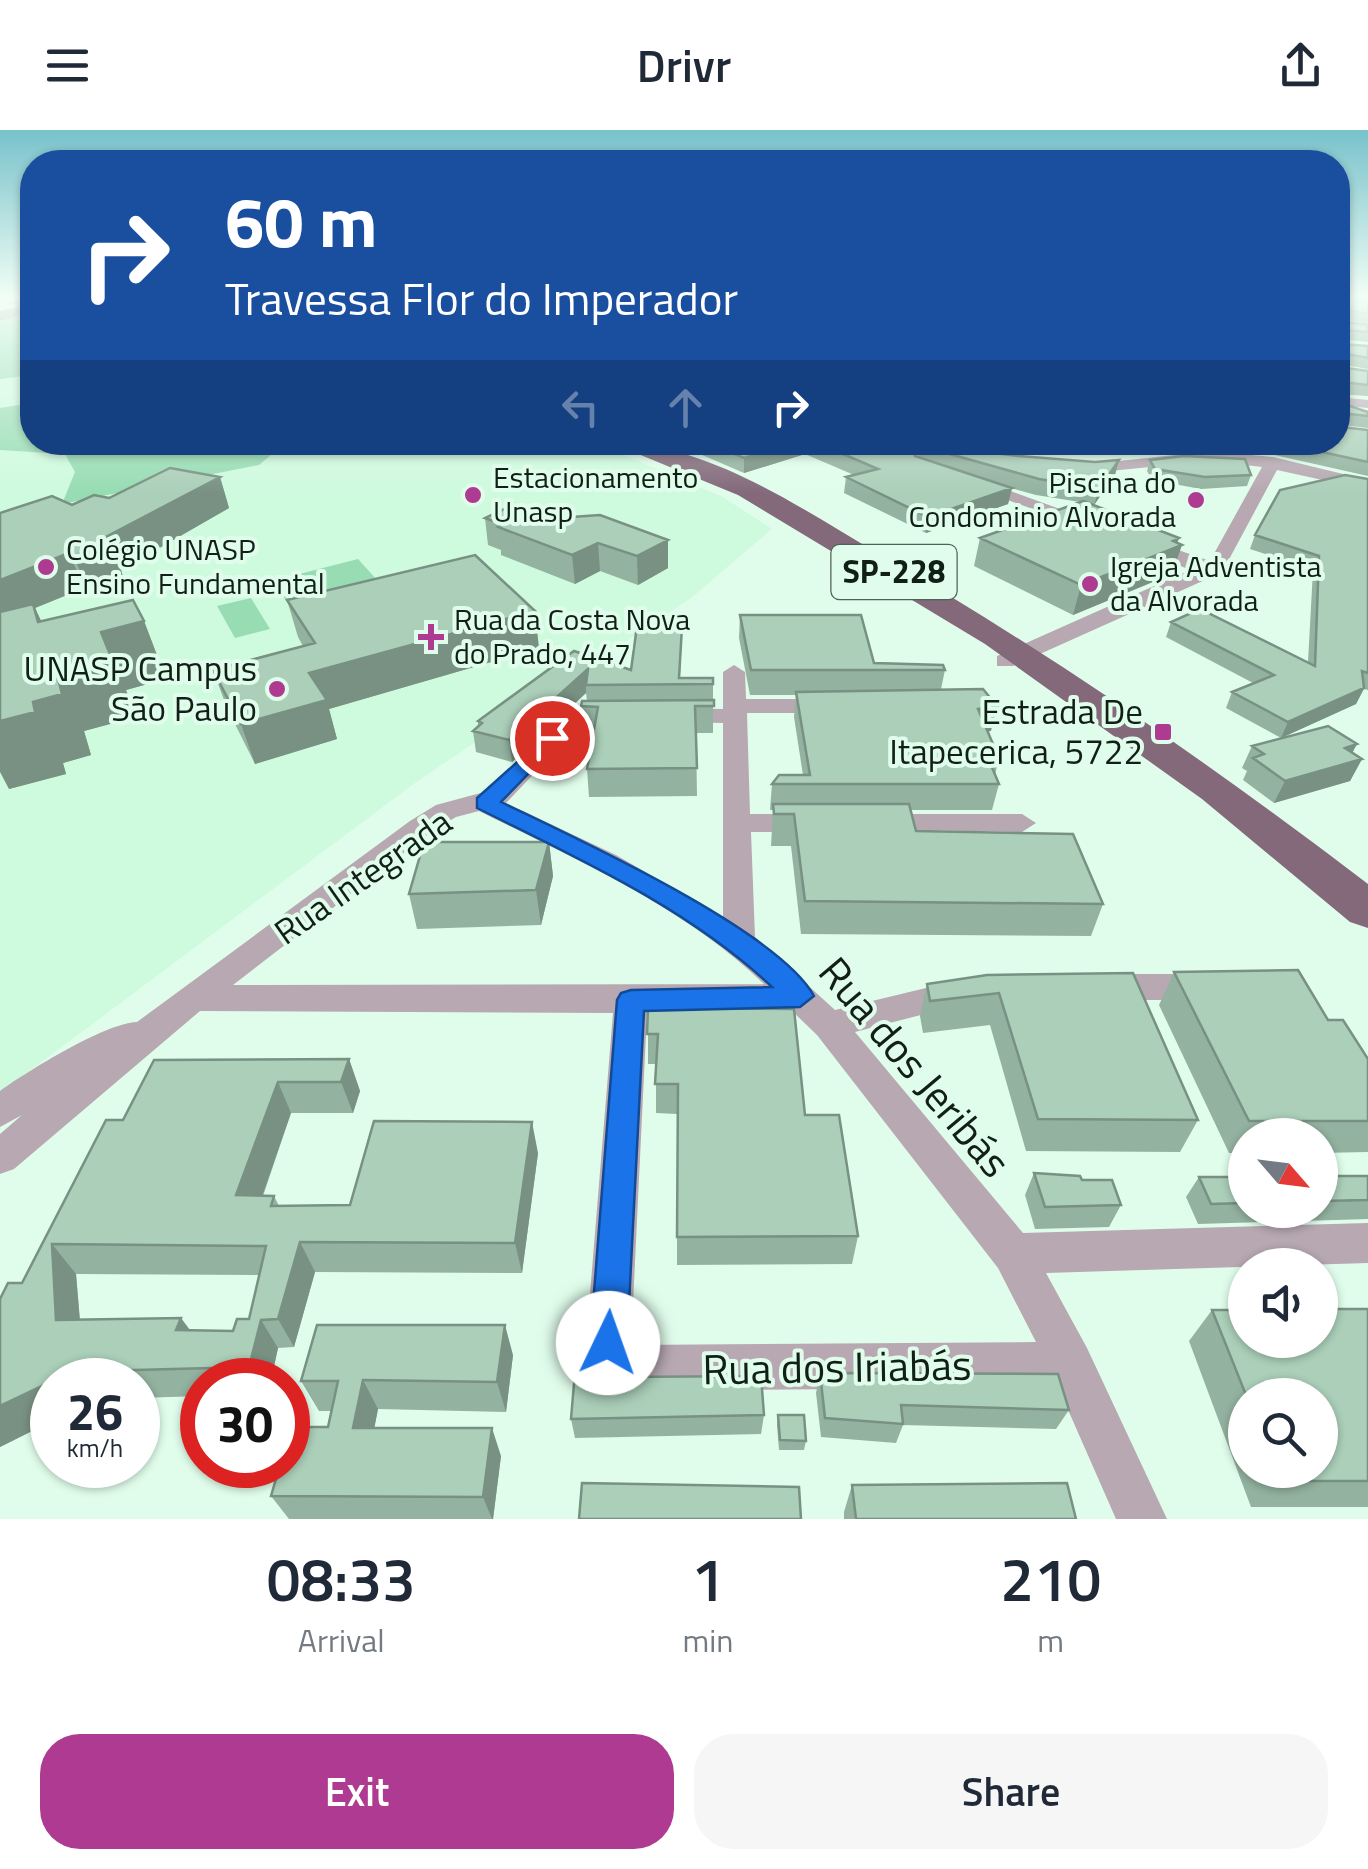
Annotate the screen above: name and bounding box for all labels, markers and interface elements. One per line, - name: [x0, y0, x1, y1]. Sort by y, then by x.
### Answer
- text: Drivr: [637, 31, 731, 99]
- icon: menu: [40, 38, 95, 93]
- icon: share: [1273, 38, 1328, 93]
- text: 60 m: [225, 168, 378, 274]
- icon: right: [60, 190, 190, 320]
- text: Travessa Flor do Imperador: [225, 264, 738, 332]
- icon: left: [553, 380, 608, 435]
- icon: ahead: [658, 380, 713, 435]
- icon: right: [763, 380, 818, 435]
- place label: Estacionamento Unasp: [493, 454, 698, 534]
- place label: Piscina do Condominio Alvorada: [908, 459, 1176, 539]
- marker: Estacionamento Unasp: [462, 484, 484, 506]
- marker: Piscina do Condominio Alvorada: [1185, 489, 1207, 511]
- place label: Colégio UNASP Ensino Fundamental: [66, 526, 325, 606]
- place label: Igreja Adventista da Alvorada: [1110, 543, 1321, 623]
- road number: SP-228: [832, 545, 956, 599]
- marker: Colégio UNASP Ensino Fundamental: [35, 556, 57, 578]
- marker: Igreja Adventista da Alvorada: [1079, 573, 1101, 595]
- place label: Rua da Costa Nova do Prado, 447: [454, 596, 690, 676]
- marker: Rua da Costa Nova do Prado, 447: [418, 624, 444, 650]
- place label: UNASP Campus São Paulo: [24, 641, 257, 735]
- marker: UNASP Campus São Paulo: [266, 678, 288, 700]
- place label: Estrada De Itapecerica, 5722: [889, 684, 1143, 778]
- pin: [510, 696, 595, 781]
- icon: arrive: [525, 711, 580, 766]
- marker: Estrada De Itapecerica, 5722: [1152, 721, 1174, 743]
- street label: Rua Integrada: [262, 795, 462, 957]
- street label: Rua dos Jeribás: [804, 942, 1027, 1191]
- north arrow: [1228, 1118, 1338, 1228]
- map controls: [1228, 1118, 1338, 1488]
- button: sound: [1228, 1248, 1338, 1358]
- position arrow: [556, 1291, 660, 1395]
- street label: Rua dos Iriabás: [702, 1332, 972, 1400]
- speed limit sign: 30: [180, 1358, 310, 1488]
- text: 26: [67, 1373, 123, 1449]
- button: search: [1228, 1378, 1338, 1488]
- text: km/h: [67, 1429, 123, 1467]
- text: 08:33: [267, 1533, 416, 1624]
- text: 1: [691, 1533, 725, 1624]
- text: 210: [1000, 1533, 1101, 1624]
- text: Arrival: [298, 1616, 385, 1664]
- text: min: [682, 1616, 733, 1664]
- text: m: [1037, 1616, 1064, 1664]
- button: Exit: [40, 1734, 674, 1849]
- button: Share: [694, 1734, 1328, 1849]

